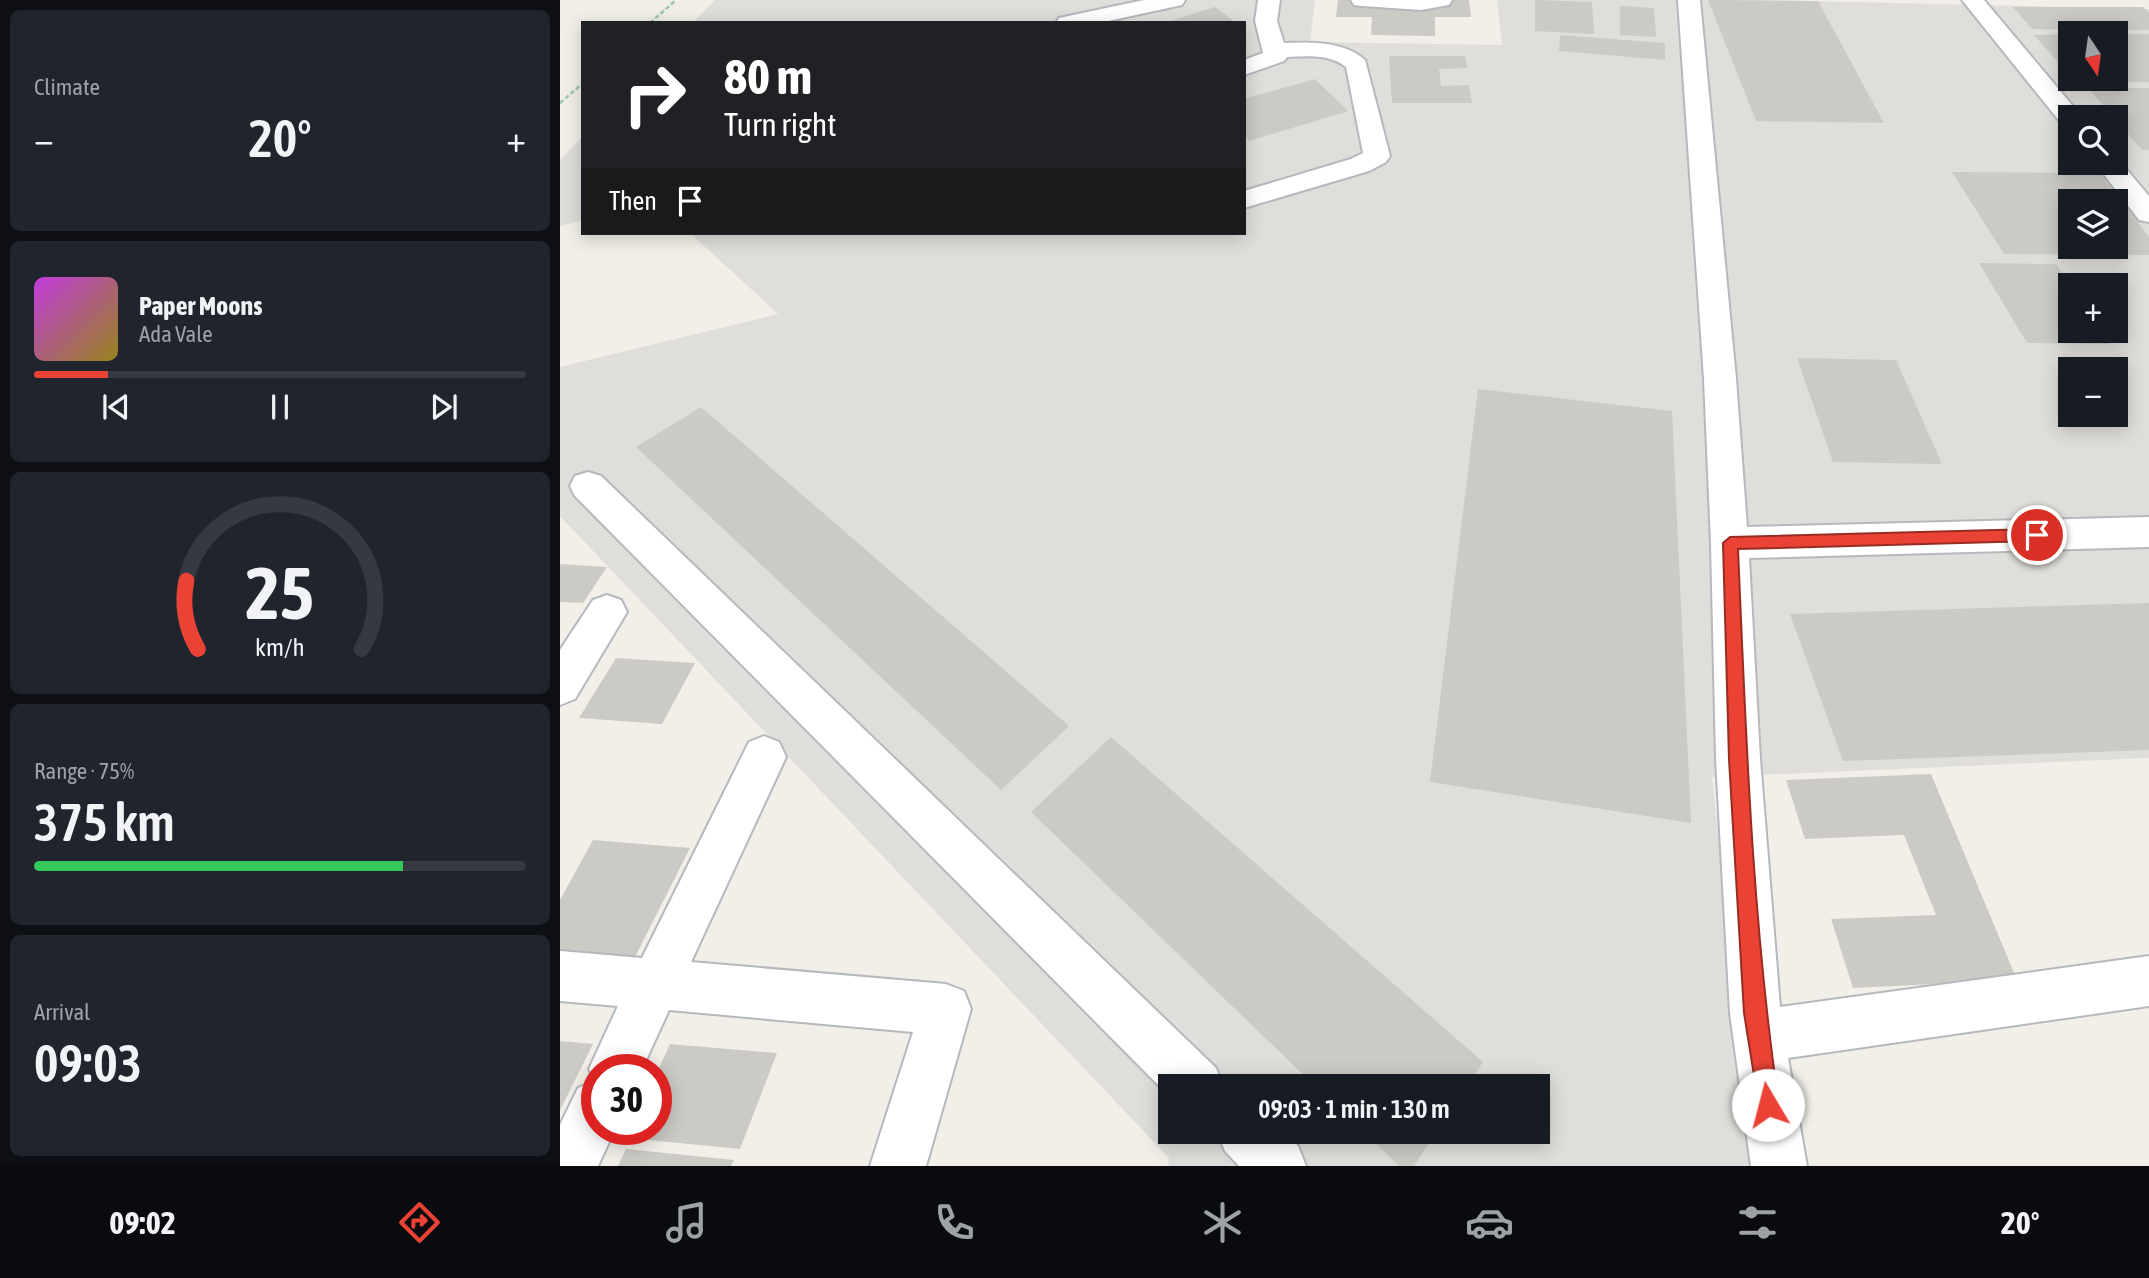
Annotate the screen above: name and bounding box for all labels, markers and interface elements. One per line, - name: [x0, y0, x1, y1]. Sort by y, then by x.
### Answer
- north arrow: [2058, 21, 2128, 91]
- map controls: [2058, 21, 2128, 427]
- text: 80 m: [724, 48, 812, 104]
- icon: right: [609, 49, 700, 140]
- text: Climate: [34, 74, 100, 100]
- button: search: [2058, 105, 2128, 175]
- text: Turn right: [724, 106, 837, 143]
- text: 20°: [248, 108, 312, 168]
- text: −: [34, 117, 54, 160]
- text: +: [506, 117, 526, 160]
- icon: arrive: [671, 182, 709, 220]
- text: Then: [609, 186, 657, 216]
- button: layers: [2058, 189, 2128, 259]
- button: +: [2058, 273, 2128, 343]
- text: Paper Moons: [139, 291, 262, 321]
- text: Ada Vale: [139, 321, 213, 347]
- button: −: [2058, 357, 2128, 427]
- icon: previous: [97, 388, 135, 426]
- icon: pause: [261, 388, 299, 426]
- icon: next: [425, 388, 463, 426]
- pin: [2007, 505, 2067, 565]
- icon: arrive: [2018, 516, 2056, 554]
- text: 25: [246, 551, 314, 634]
- text: km/h: [255, 633, 305, 661]
- text: Range · 75%: [34, 758, 134, 784]
- text: 375 km: [34, 792, 175, 852]
- text: Arrival: [34, 999, 90, 1025]
- text: 09:03: [34, 1033, 142, 1093]
- speed limit sign: 30: [581, 1054, 672, 1145]
- position arrow: [1731, 1068, 1805, 1142]
- text: 09:03 · 1 min · 130 m: [1258, 1094, 1450, 1124]
- icon: directions: [395, 1198, 444, 1247]
- icon: music: [662, 1198, 711, 1247]
- icon: phone: [930, 1198, 979, 1247]
- icon: climate: [1198, 1198, 1247, 1247]
- icon: car: [1465, 1198, 1514, 1247]
- icon: filters: [1733, 1198, 1782, 1247]
- text: 09:02: [109, 1204, 176, 1241]
- text: 20°: [2001, 1204, 2040, 1241]

